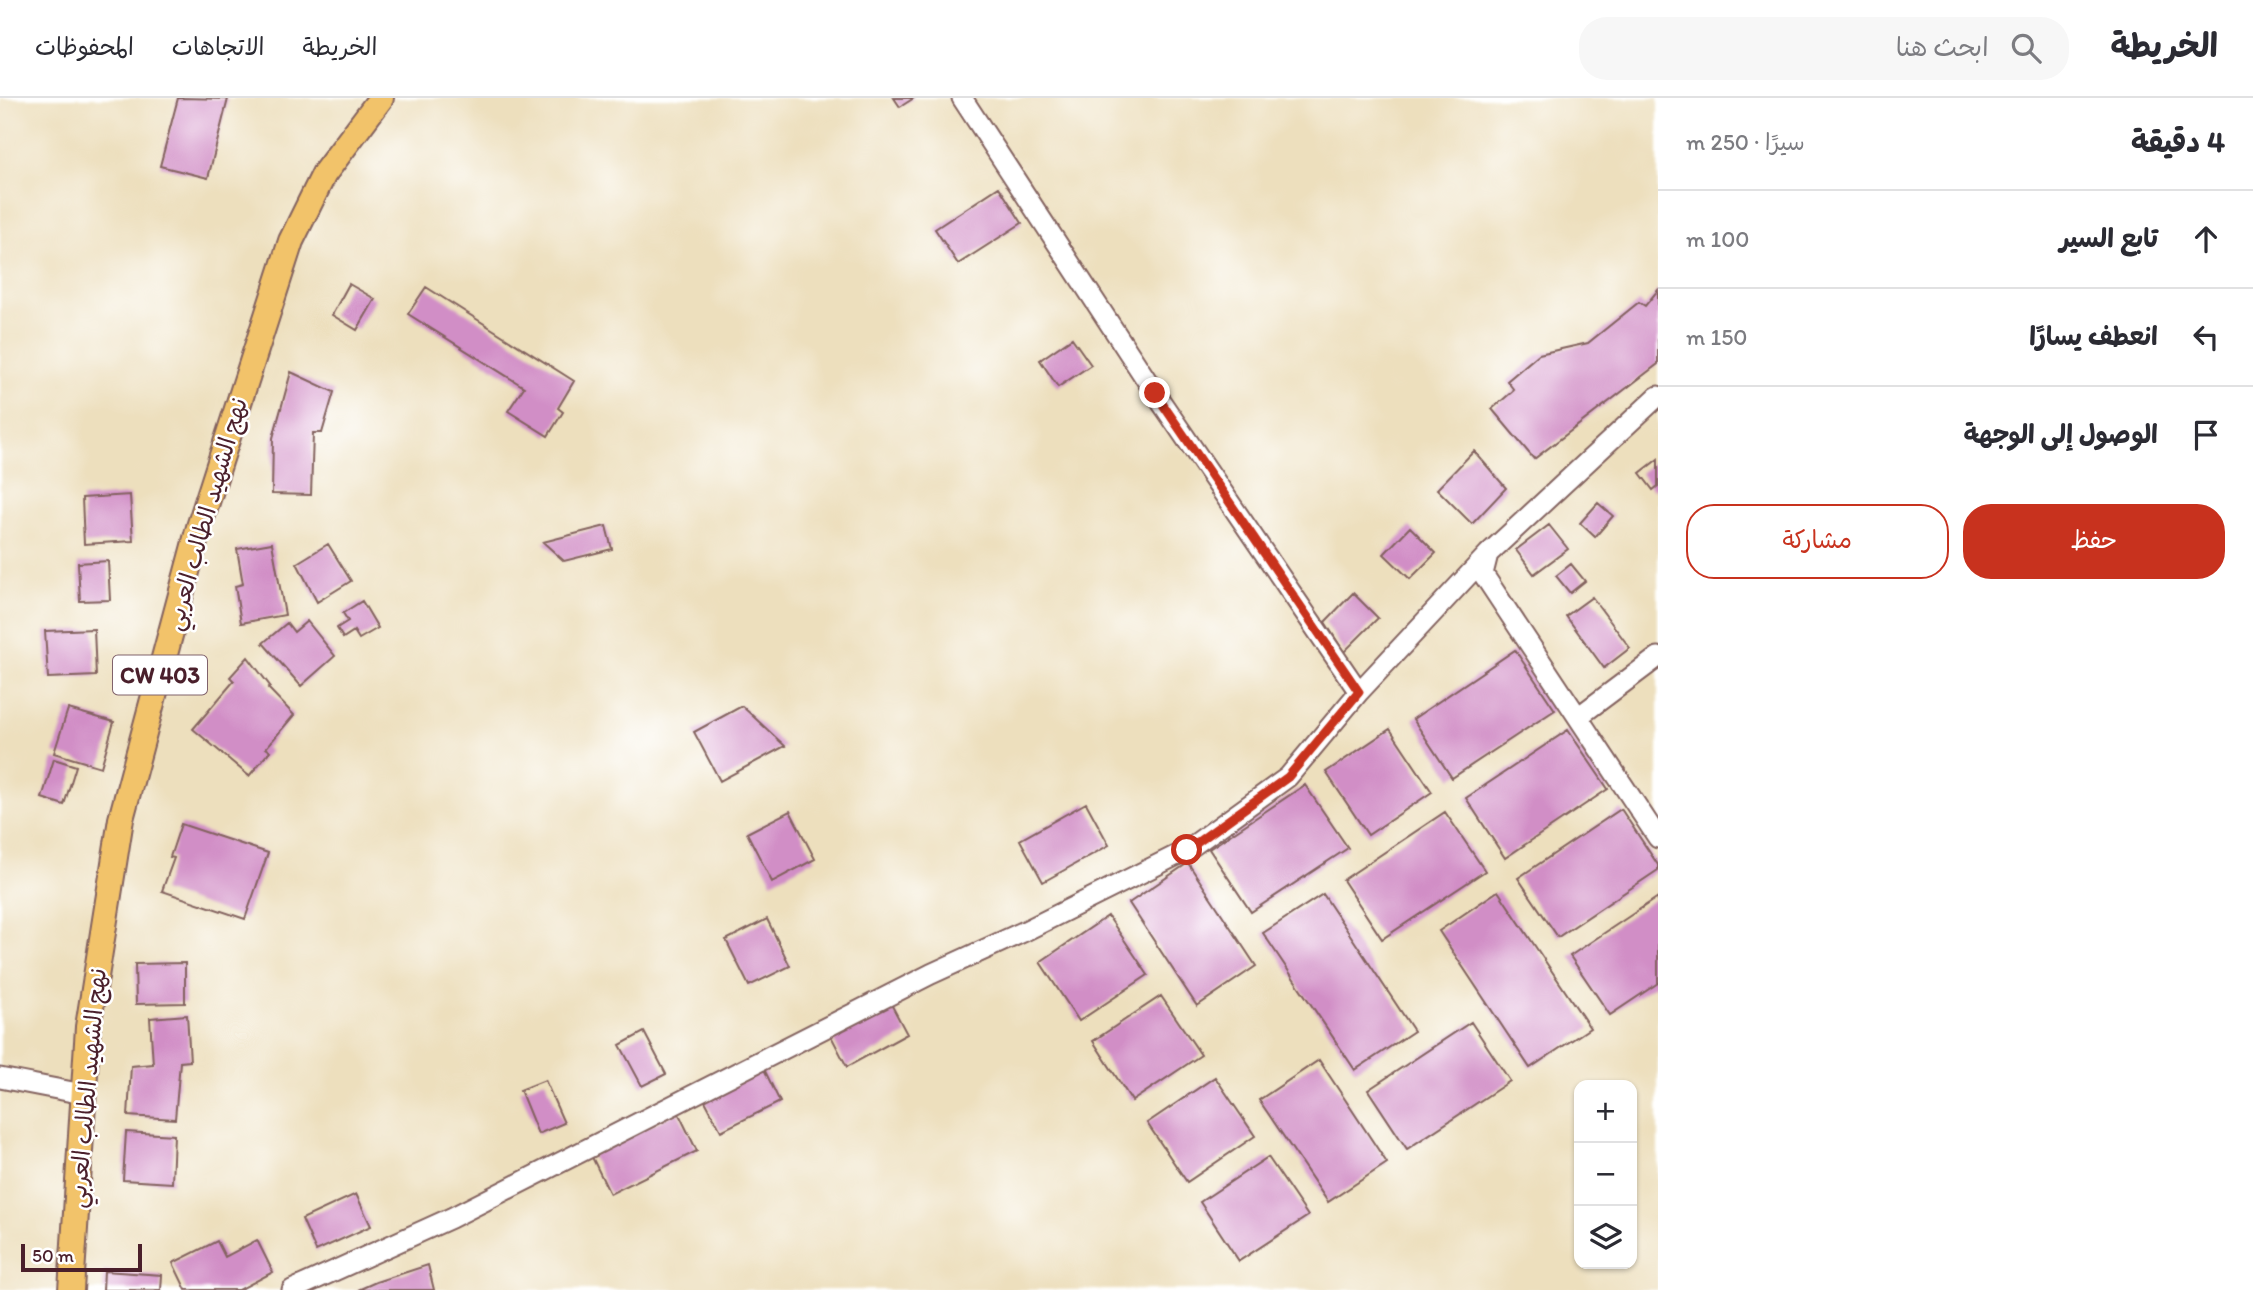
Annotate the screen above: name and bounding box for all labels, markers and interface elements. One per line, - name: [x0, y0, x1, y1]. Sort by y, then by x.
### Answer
- search box: [1579, 17, 2069, 80]
- text: الخريطة: [2111, 26, 2218, 65]
- icon: search: [2007, 29, 2045, 67]
- text: ابحث هنا: [1896, 31, 1989, 63]
- text: المحفوظات: [35, 32, 134, 61]
- text: الاتجاهات: [172, 32, 265, 61]
- text: الخريطة: [303, 32, 377, 61]
- text: 4 دقيقة: [2131, 123, 2225, 160]
- text: سيرًا · 250 m: [1686, 128, 1805, 156]
- icon: ahead: [2187, 220, 2225, 258]
- text: تابع السير: [2060, 222, 2158, 254]
- text: 100 m: [1686, 225, 1750, 253]
- icon: left: [2187, 318, 2225, 356]
- text: انعطف يسارًا: [2029, 320, 2158, 352]
- text: 150 m: [1686, 323, 1747, 351]
- route end: [1139, 377, 1170, 408]
- street label: نهج الشهيد الطالب العربي: [159, 394, 260, 636]
- icon: arrive: [2187, 416, 2225, 454]
- text: الوصول إلى الوجهة: [1964, 418, 2158, 450]
- button: مشاركة: [1686, 504, 1949, 579]
- button: حفظ: [1963, 504, 2225, 579]
- road number: CW 403: [113, 656, 207, 694]
- route start: [1171, 834, 1202, 865]
- street label: نهج الشهيد الطالب العربي: [62, 967, 119, 1210]
- map controls: [1574, 1080, 1637, 1269]
- button: +: [1574, 1080, 1637, 1143]
- button: −: [1574, 1143, 1637, 1206]
- button: layers: [1574, 1206, 1637, 1269]
- scale bar: [21, 1241, 142, 1273]
- text: 50 m: [32, 1244, 74, 1267]

